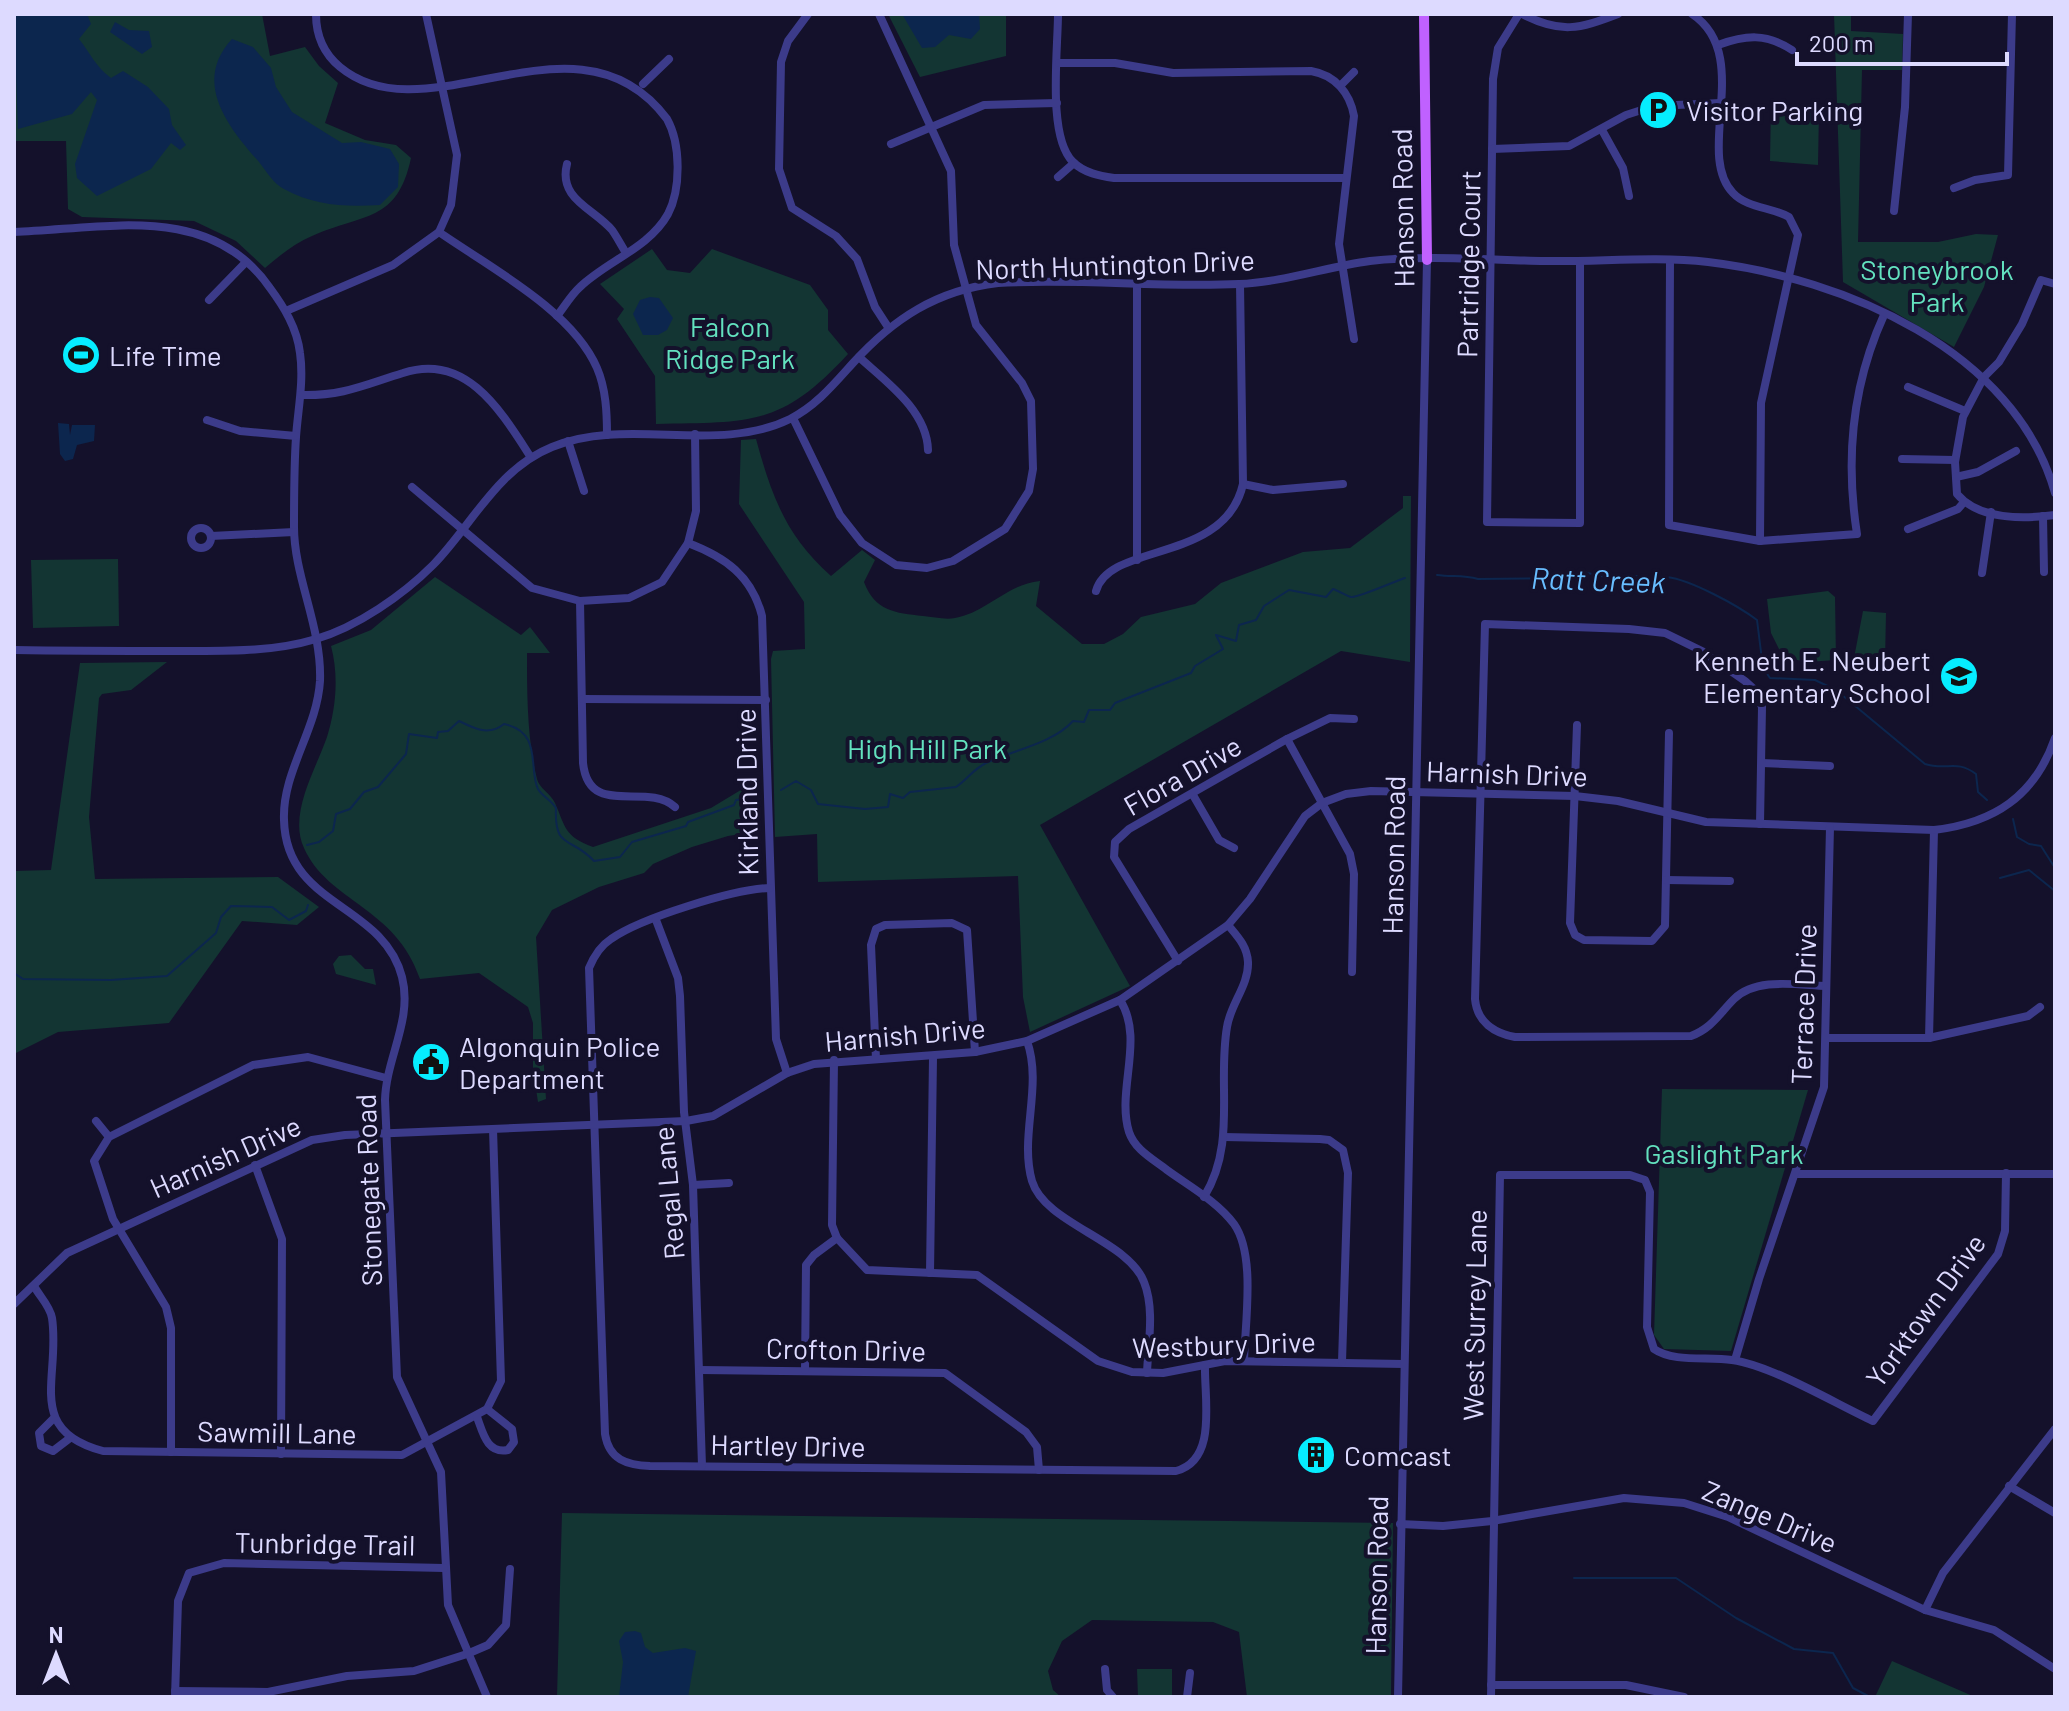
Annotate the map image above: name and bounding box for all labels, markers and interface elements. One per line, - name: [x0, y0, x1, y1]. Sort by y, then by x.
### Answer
- scale bar: [1797, 16, 2007, 66]
- text: 200 m: [1809, 28, 1874, 57]
- parking icon: Visitor Parking: [1637, 89, 1679, 131]
- place label: Visitor Parking: [1686, 93, 1863, 127]
- street label: Hanson Road: [1384, 128, 1420, 288]
- street label: Partridge Court: [1449, 170, 1487, 358]
- street label: North Huntington Drive: [975, 242, 1255, 286]
- park label: Stoneybrook Park: [1860, 252, 2014, 318]
- park label: Falcon Ridge Park: [665, 309, 795, 375]
- sports icon: Life Time: [60, 334, 102, 376]
- place label: Life Time: [109, 338, 222, 372]
- water label: Ratt Creek: [1530, 559, 1666, 599]
- place label: Kenneth E. Neubert Elementary School: [1694, 643, 1931, 709]
- school or university icon: Kenneth E. Neubert Elementary School: [1938, 655, 1980, 697]
- street label: Kirkland Drive: [728, 708, 764, 876]
- street label: Flora Drive: [1117, 728, 1247, 822]
- park label: High Hill Park: [847, 731, 1007, 765]
- street label: Harnish Drive: [1426, 753, 1588, 793]
- street label: Hanson Road: [1375, 775, 1411, 935]
- street label: Terrace Drive: [1783, 923, 1823, 1085]
- street label: Harnish Drive: [823, 1010, 987, 1058]
- place label: Algonquin Police Department: [459, 1029, 660, 1095]
- public building icon: Algonquin Police Department: [410, 1041, 452, 1083]
- street label: Stonegate Road: [348, 1093, 388, 1287]
- street label: Harnish Drive: [144, 1108, 306, 1204]
- street label: Regal Lane: [645, 1125, 691, 1261]
- park label: Gaslight Park: [1644, 1136, 1804, 1170]
- street label: West Surrey Lane: [1455, 1209, 1493, 1421]
- street label: Yorktown Drive: [1858, 1227, 1992, 1393]
- street label: Westbury Drive: [1132, 1324, 1316, 1364]
- street label: Crofton Drive: [766, 1331, 926, 1367]
- street label: Sawmill Lane: [197, 1414, 357, 1450]
- street label: Hartley Drive: [710, 1427, 866, 1463]
- building icon: Comcast: [1295, 1434, 1337, 1476]
- place label: Comcast: [1344, 1438, 1452, 1472]
- street label: Zange Drive: [1698, 1472, 1842, 1560]
- street label: Hanson Road: [1358, 1495, 1394, 1655]
- street label: Tunbridge Trail: [234, 1524, 416, 1562]
- north arrow: [16, 1615, 96, 1695]
- text: N: [49, 1621, 63, 1647]

